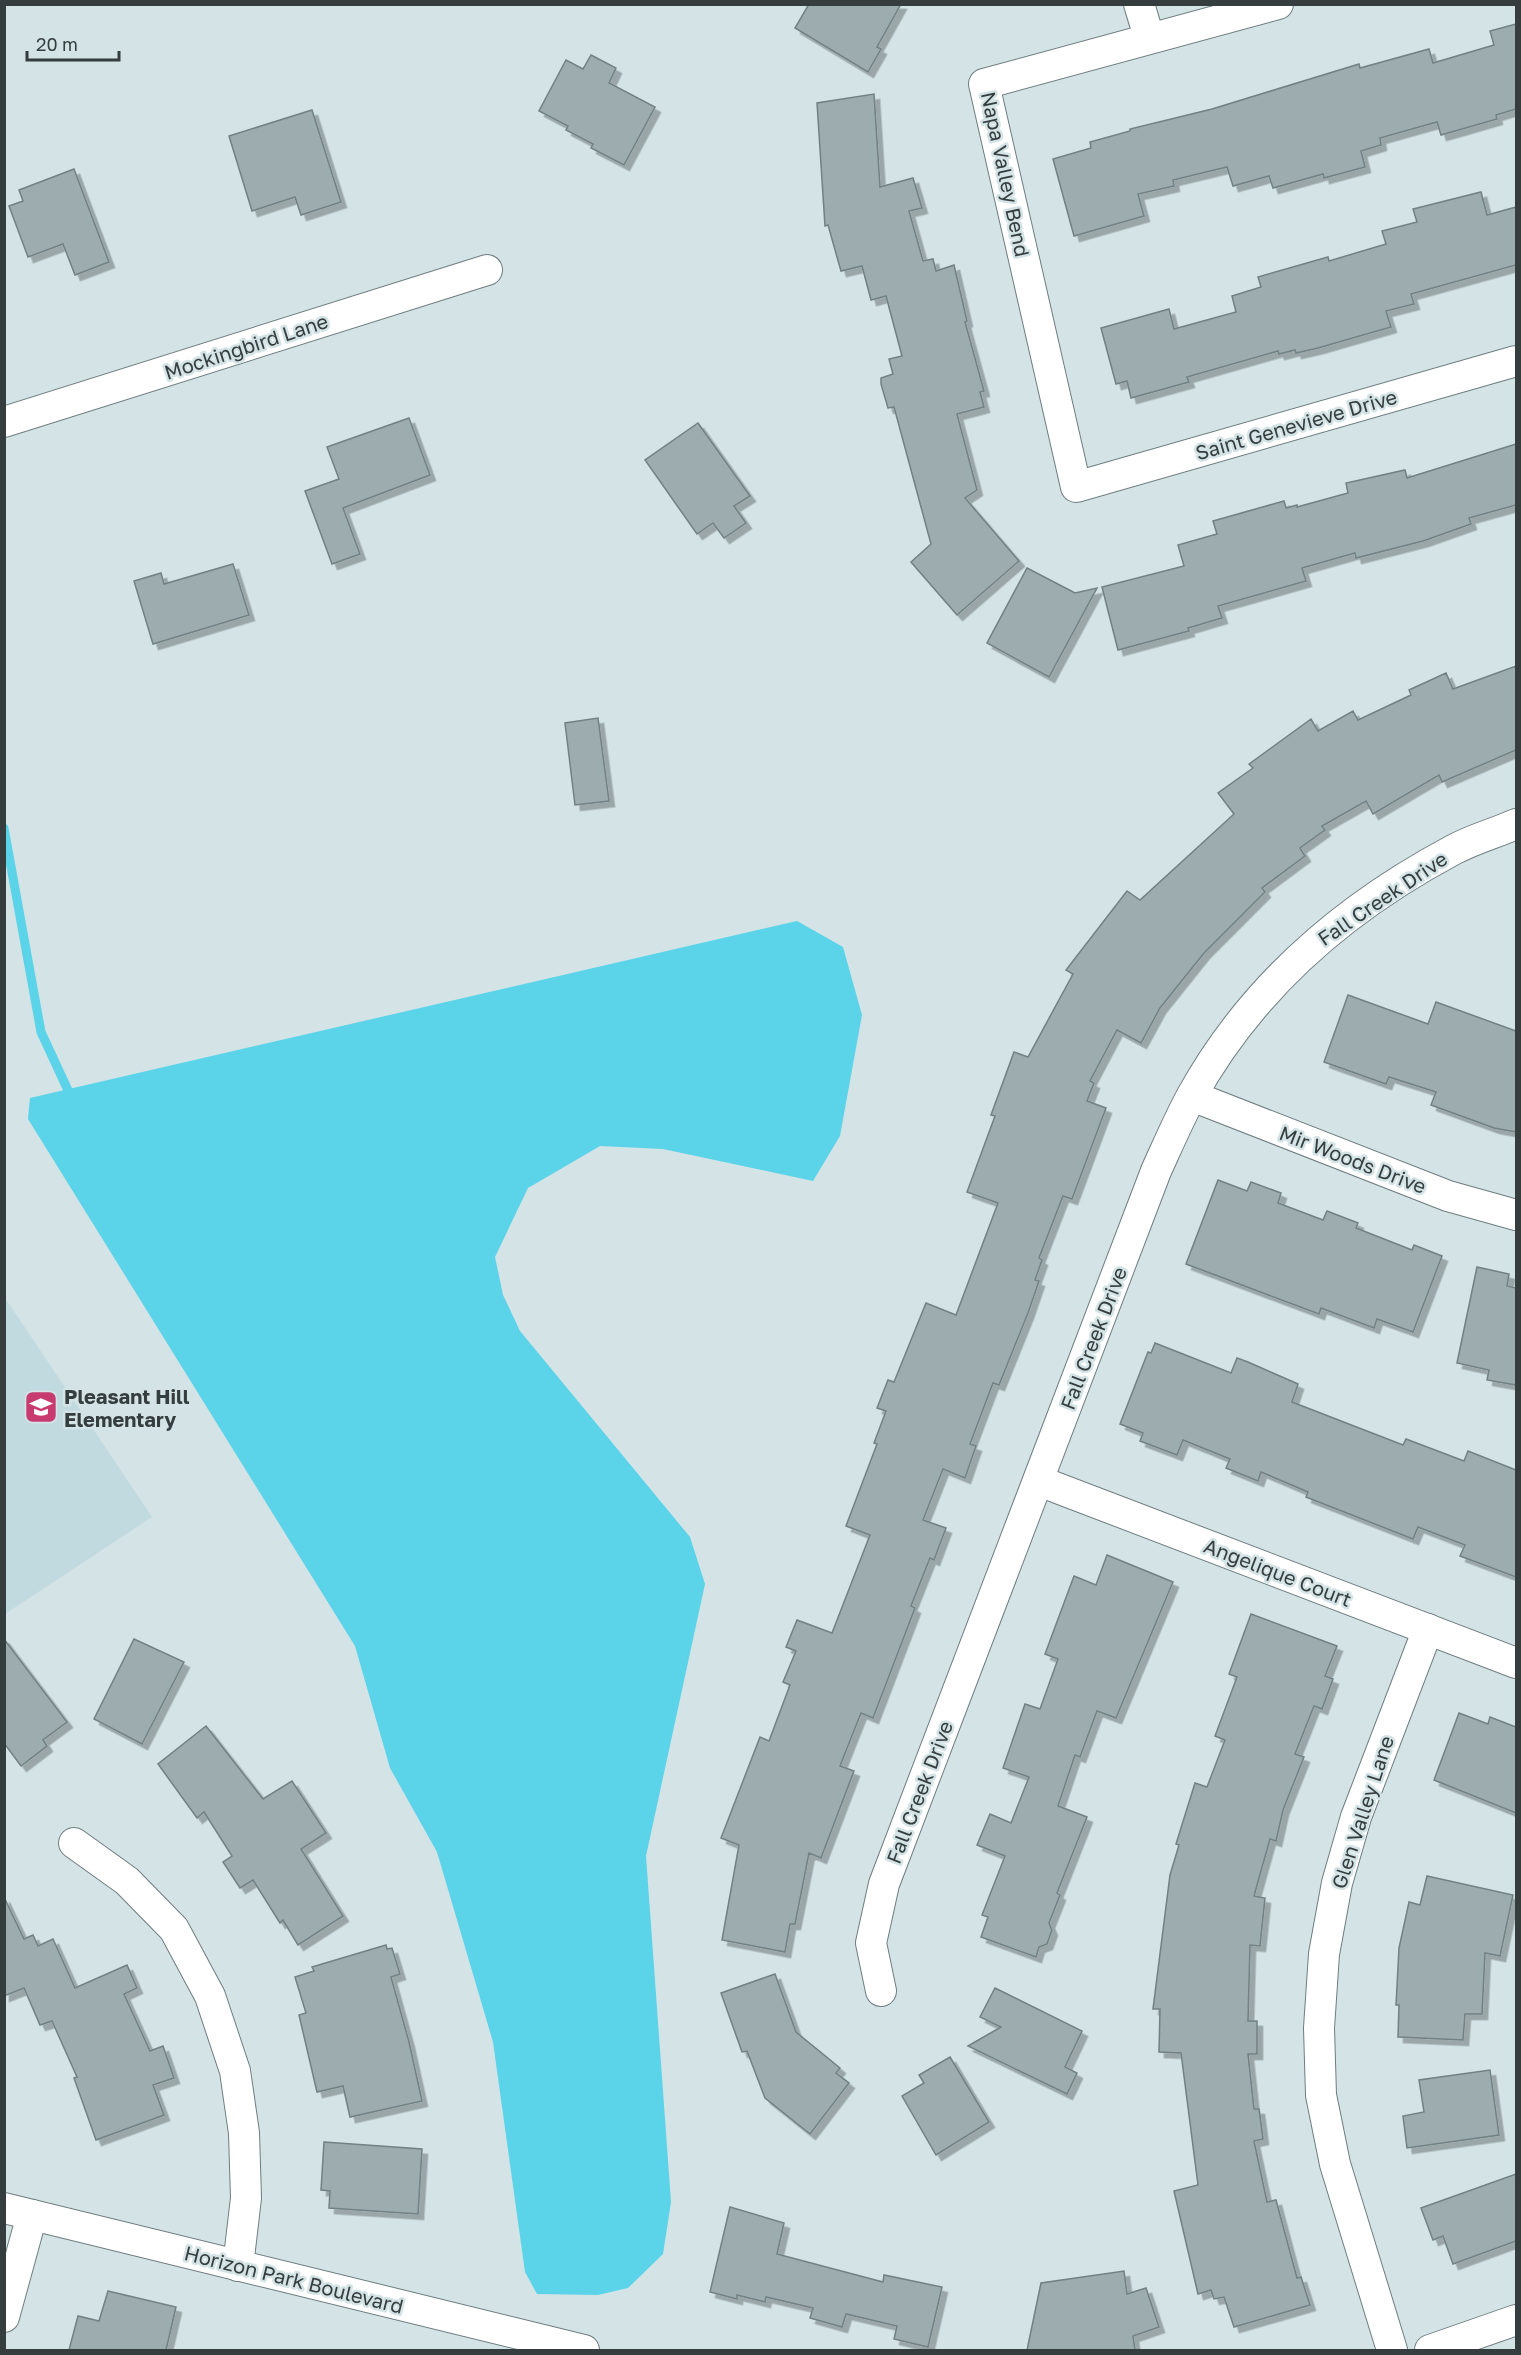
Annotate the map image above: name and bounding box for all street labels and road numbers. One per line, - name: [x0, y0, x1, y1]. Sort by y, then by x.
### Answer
- street label: Napa Valley Bend: [977, 89, 1035, 259]
- street label: Mockingbird Lane: [161, 308, 331, 384]
- street label: Saint Genevieve Drive: [1192, 384, 1400, 464]
- street label: Fall Creek Drive: [1313, 846, 1451, 950]
- street label: Mir Woods Drive: [1276, 1120, 1430, 1198]
- street label: Fall Creek Drive: [1055, 1263, 1131, 1413]
- street label: Angelique Court: [1201, 1533, 1355, 1611]
- street label: Fall Creek Drive: [881, 1717, 957, 1867]
- street label: Glen Valley Lane: [1326, 1732, 1398, 1892]
- street label: Horizon Park Boulevard: [182, 2240, 406, 2318]

